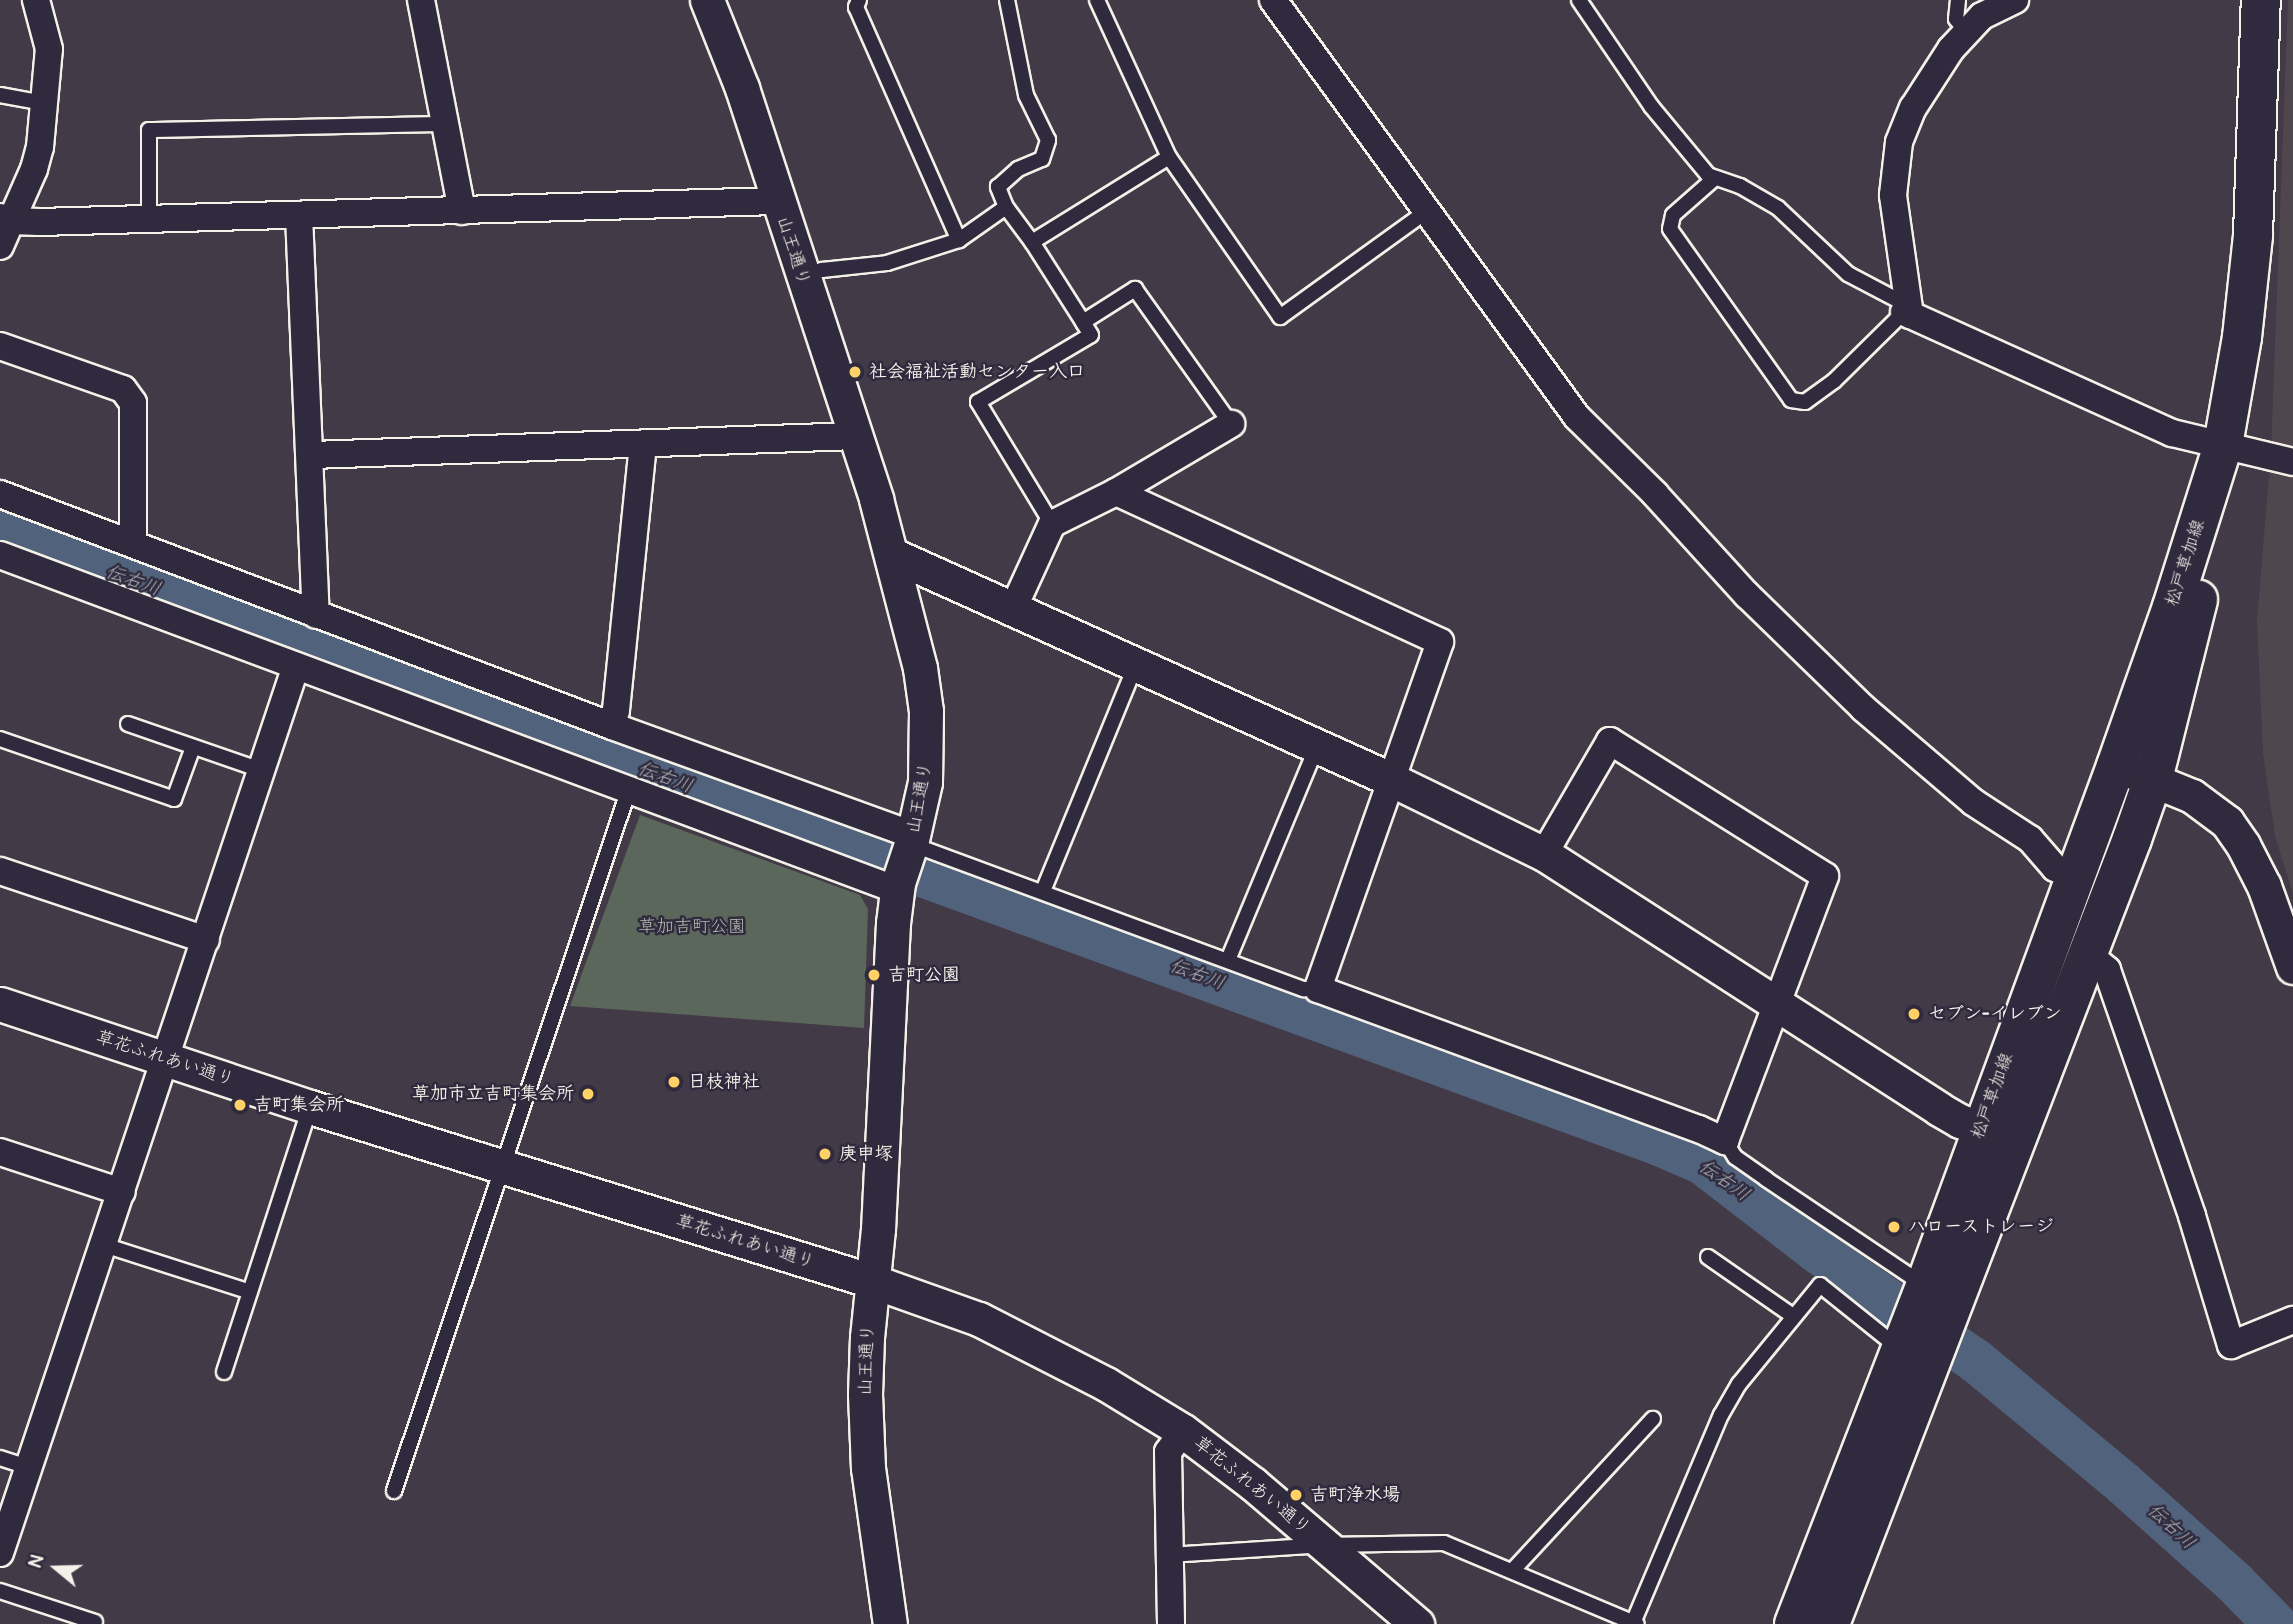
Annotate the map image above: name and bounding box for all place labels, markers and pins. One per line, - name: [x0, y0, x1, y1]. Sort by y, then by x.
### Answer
- place label: 社会福祉活動センター入口: [869, 361, 1085, 383]
- marker: 社会福祉活動センター入口: [847, 364, 863, 380]
- place label: 吉町公園: [888, 964, 960, 986]
- marker: 吉町公園: [866, 967, 882, 983]
- place label: セブン-イレブン: [1928, 1003, 2062, 1025]
- marker: セブン-イレブン: [1906, 1006, 1922, 1022]
- place label: 日枝神社: [688, 1071, 760, 1093]
- marker: 日枝神社: [666, 1074, 682, 1090]
- place label: 草加市立吉町集会所: [412, 1083, 574, 1105]
- marker: 草加市立吉町集会所: [580, 1086, 596, 1102]
- place label: 吉町集会所: [254, 1094, 344, 1116]
- marker: 吉町集会所: [232, 1097, 248, 1113]
- place label: 庚申塚: [839, 1143, 893, 1165]
- marker: 庚申塚: [817, 1146, 833, 1162]
- place label: ハローストレージ: [1908, 1216, 2053, 1238]
- marker: ハローストレージ: [1886, 1219, 1902, 1235]
- place label: 吉町浄水場: [1310, 1484, 1400, 1506]
- marker: 吉町浄水場: [1288, 1487, 1304, 1503]

